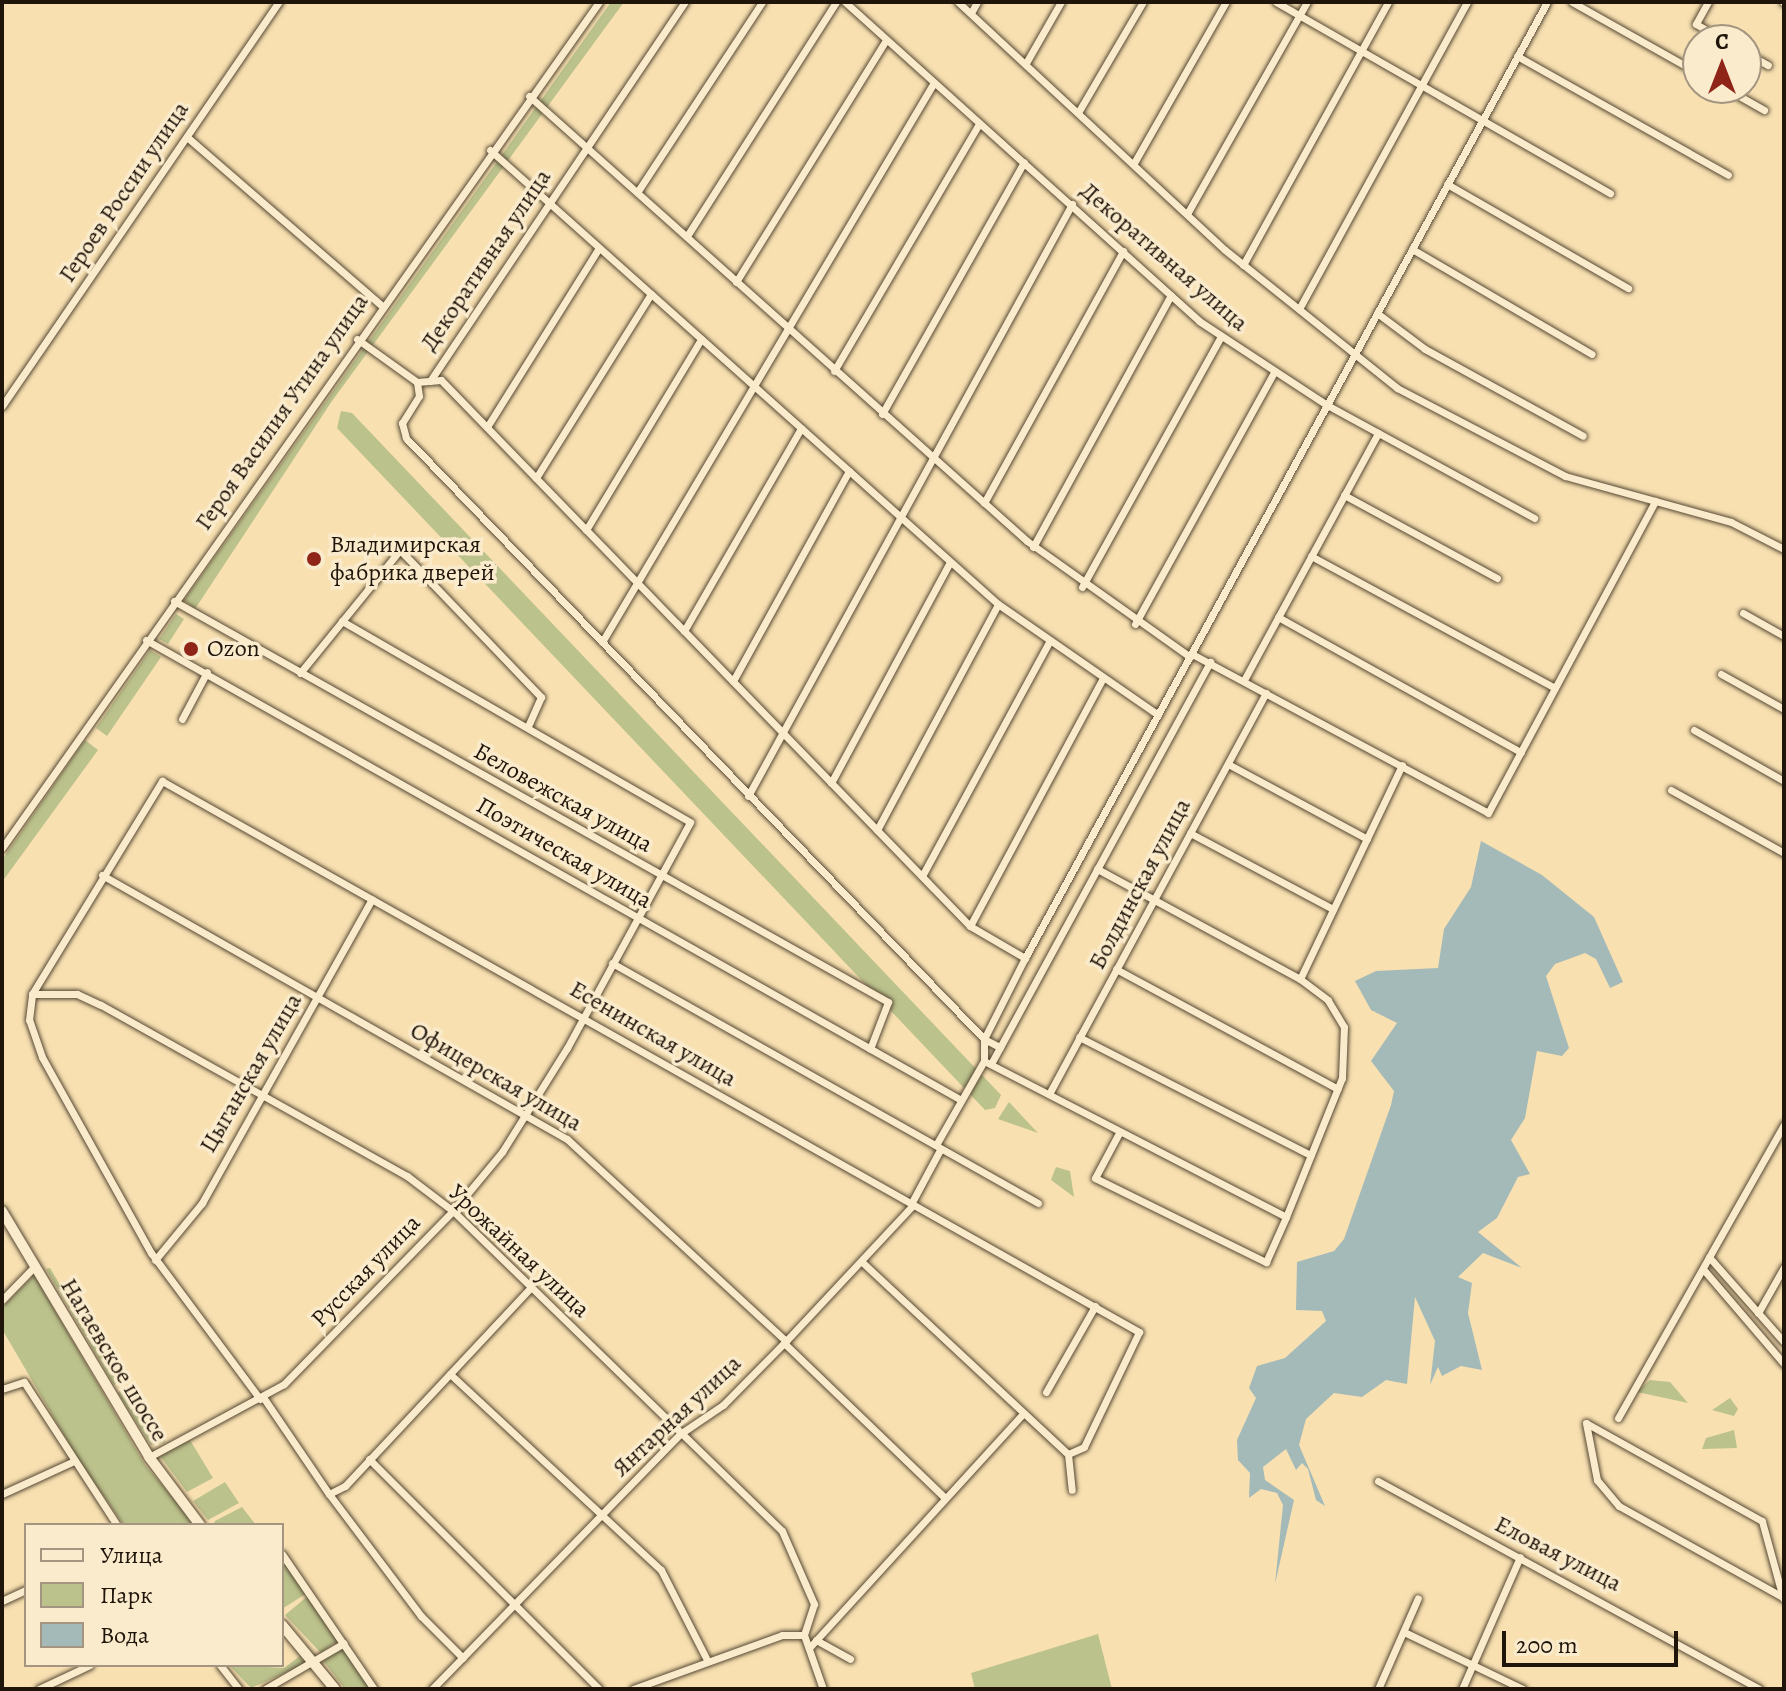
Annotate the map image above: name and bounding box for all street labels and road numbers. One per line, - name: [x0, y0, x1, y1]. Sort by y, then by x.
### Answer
- street label: Героев России улица: [53, 96, 195, 288]
- street label: Декоративная улица: [415, 164, 557, 356]
- street label: Декоративная улица: [1074, 176, 1254, 338]
- street label: Героя Василия Утина улица: [189, 288, 375, 536]
- street label: Беловежская улица: [469, 737, 657, 859]
- street label: Поэтическая улица: [471, 791, 657, 915]
- street label: Болдинская улица: [1083, 794, 1197, 974]
- street label: Есенинская улица: [565, 975, 741, 1093]
- street label: Цыганская улица: [194, 988, 308, 1158]
- street label: Офицерская улица: [405, 1016, 587, 1138]
- street label: Урожайная улица: [442, 1178, 596, 1324]
- street label: Русская улица: [305, 1209, 427, 1333]
- street label: Нагаевское шоссе: [54, 1273, 174, 1447]
- street label: Янтарная улица: [607, 1349, 747, 1483]
- street label: Еловая улица: [1490, 1510, 1626, 1598]

